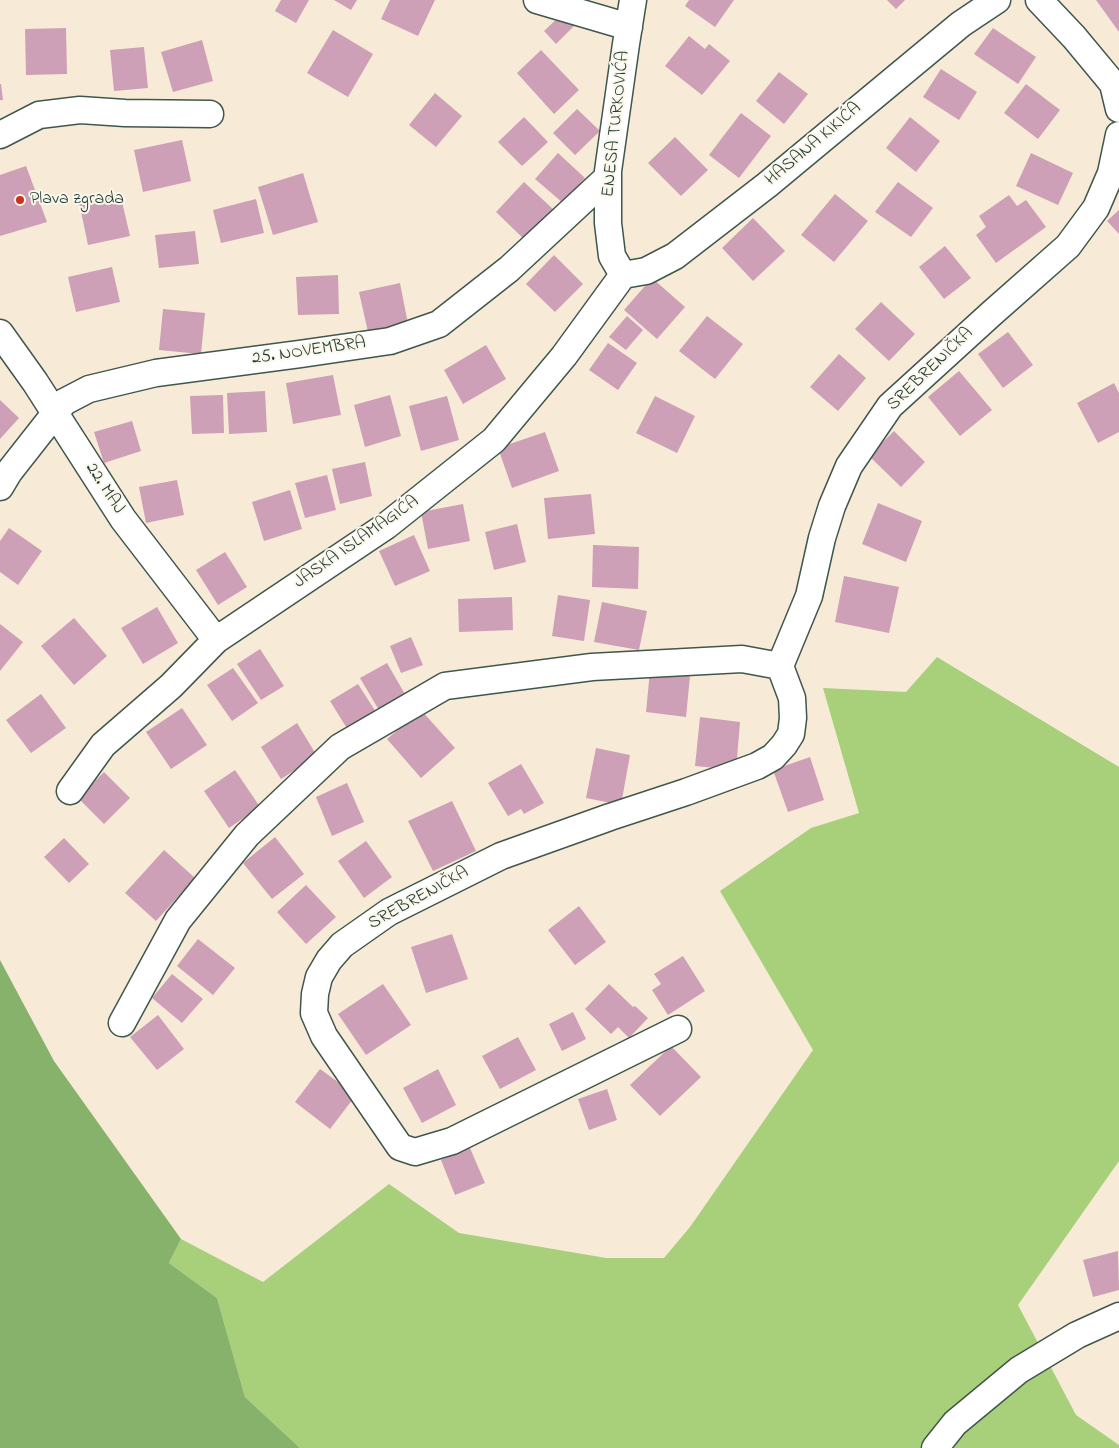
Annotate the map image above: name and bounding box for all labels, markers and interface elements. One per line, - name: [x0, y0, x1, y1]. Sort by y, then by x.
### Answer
- street label: ENESA TURKOVIĆA: [599, 50, 635, 198]
- street label: HASANA KIKIĆA: [762, 99, 866, 191]
- place label: Plava zgrada: [30, 189, 124, 211]
- marker: Plava zgrada: [14, 194, 26, 206]
- street label: SREBRENIČKA: [883, 324, 979, 416]
- street label: 25. NOVEMBRA: [251, 333, 367, 371]
- street label: 22. MAJ: [79, 459, 129, 519]
- street label: JASKA ISLAMAGIĆA: [290, 492, 424, 594]
- street label: SREBRENIČKA: [365, 863, 473, 935]

